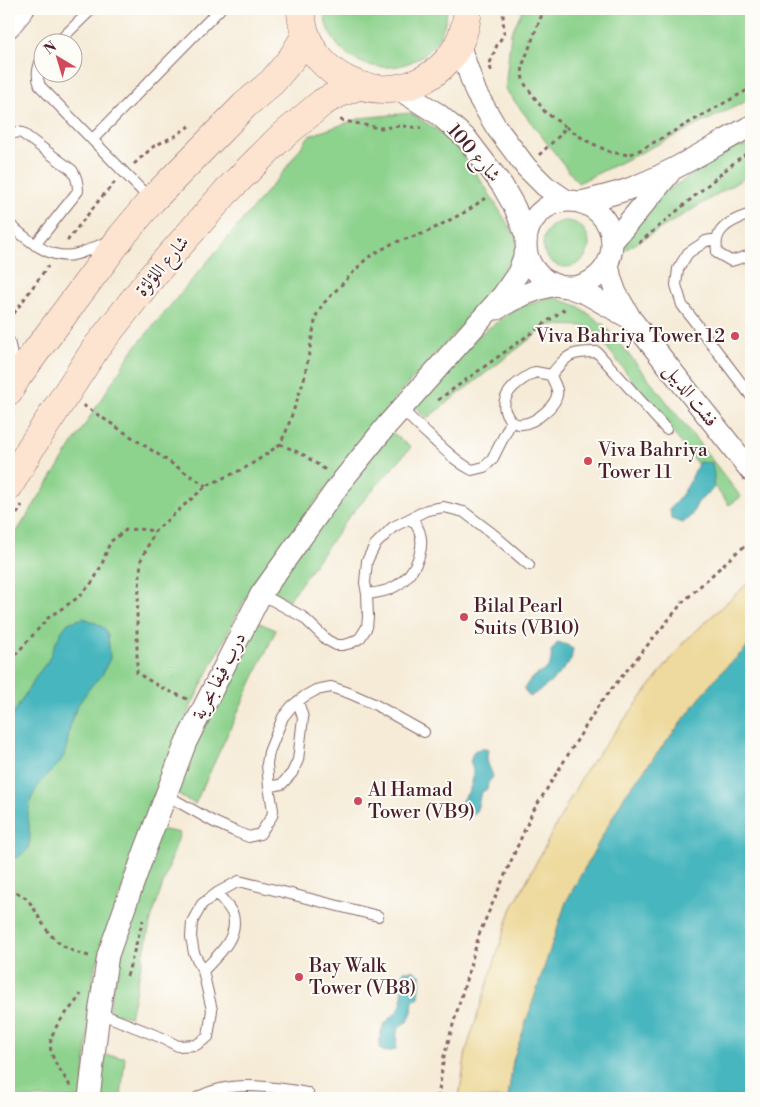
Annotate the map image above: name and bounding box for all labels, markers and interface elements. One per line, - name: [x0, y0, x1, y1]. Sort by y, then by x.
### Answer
- north arrow: [32, 32, 82, 82]
- text: N: [41, 38, 61, 59]
- street label: شارع 100: [440, 119, 506, 189]
- street label: شارع اللؤلؤة: [130, 231, 197, 303]
- place label: Viva Bahriya Tower 12: [534, 324, 725, 348]
- marker: Viva Bahriya Tower 12: [729, 330, 741, 342]
- street label: فشت الديبل: [658, 358, 723, 432]
- place label: Viva Bahriya Tower 11: [597, 438, 708, 484]
- marker: Viva Bahriya Tower 11: [582, 455, 594, 467]
- place label: Bilal Pearl Suits (VB10): [473, 594, 580, 640]
- marker: Bilal Pearl Suits (VB10): [458, 611, 470, 623]
- street label: درب فيفا بحرية: [187, 628, 251, 724]
- place label: Al Hamad Tower (VB9): [367, 778, 475, 824]
- marker: Al Hamad Tower (VB9): [352, 795, 364, 807]
- place label: Bay Walk Tower (VB8): [308, 954, 416, 1000]
- marker: Bay Walk Tower (VB8): [293, 971, 305, 983]

